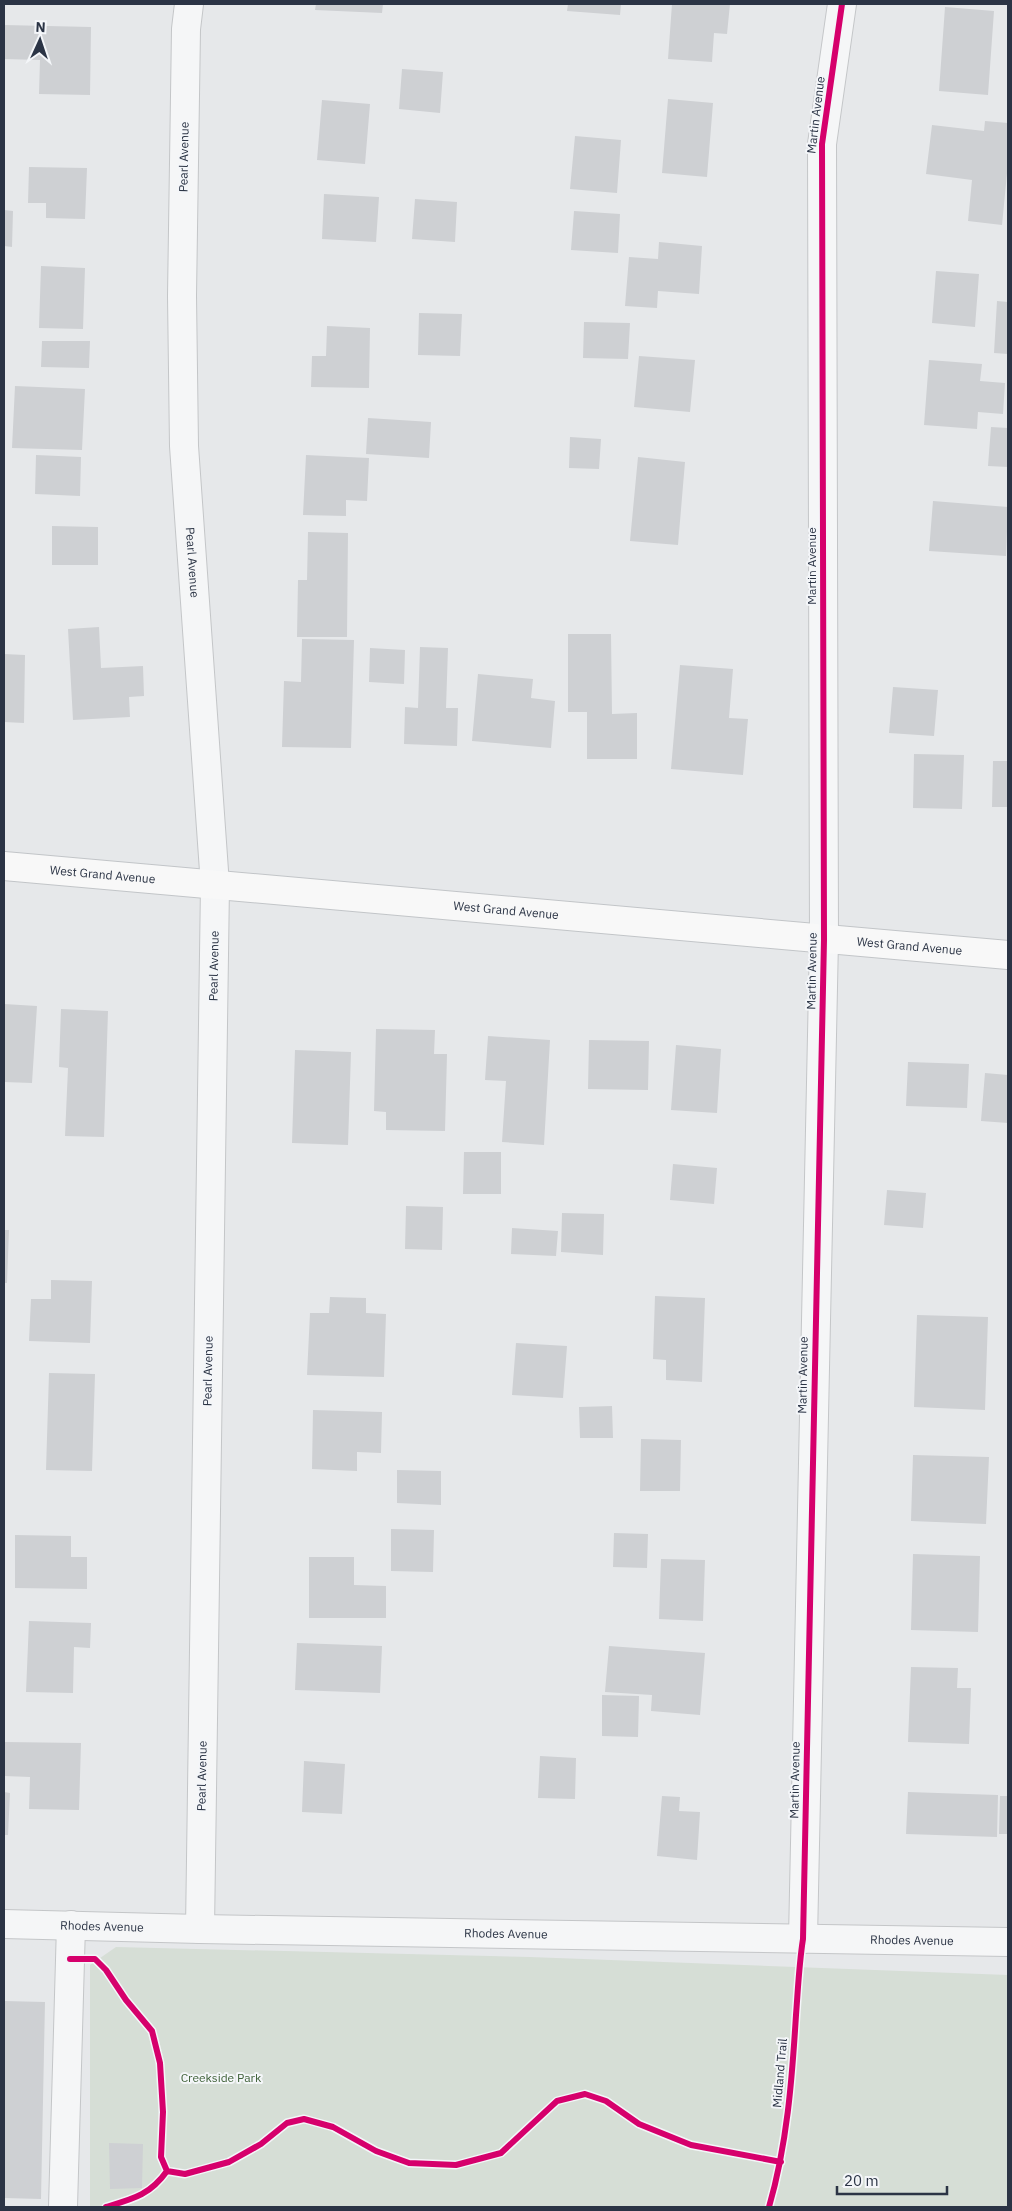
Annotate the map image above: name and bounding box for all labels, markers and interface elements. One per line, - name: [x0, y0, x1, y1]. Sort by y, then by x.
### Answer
- north arrow: [15, 15, 65, 65]
- text: N: [35, 18, 46, 36]
- street label: Martin Avenue: [803, 75, 828, 154]
- street label: Pearl Avenue: [175, 121, 192, 192]
- street label: Pearl Avenue: [183, 527, 203, 599]
- street label: Martin Avenue: [804, 527, 819, 605]
- street label: West Grand Avenue: [49, 862, 156, 886]
- street label: West Grand Avenue: [453, 898, 560, 922]
- street label: Pearl Avenue: [205, 930, 222, 1001]
- street label: Martin Avenue: [803, 932, 820, 1010]
- street label: West Grand Avenue: [856, 934, 963, 958]
- street label: Pearl Avenue: [199, 1335, 216, 1406]
- street label: Martin Avenue: [794, 1336, 811, 1414]
- street label: Pearl Avenue: [193, 1740, 210, 1811]
- street label: Martin Avenue: [786, 1741, 803, 1819]
- street label: Rhodes Avenue: [60, 1917, 144, 1935]
- street label: Rhodes Avenue: [464, 1925, 548, 1942]
- street label: Rhodes Avenue: [870, 1932, 954, 1948]
- street label: Midland Trail: [769, 2038, 790, 2108]
- park label: Creekside Park: [181, 2070, 262, 2085]
- scale bar: [837, 2164, 947, 2196]
- text: 20 m: [844, 2171, 879, 2190]

